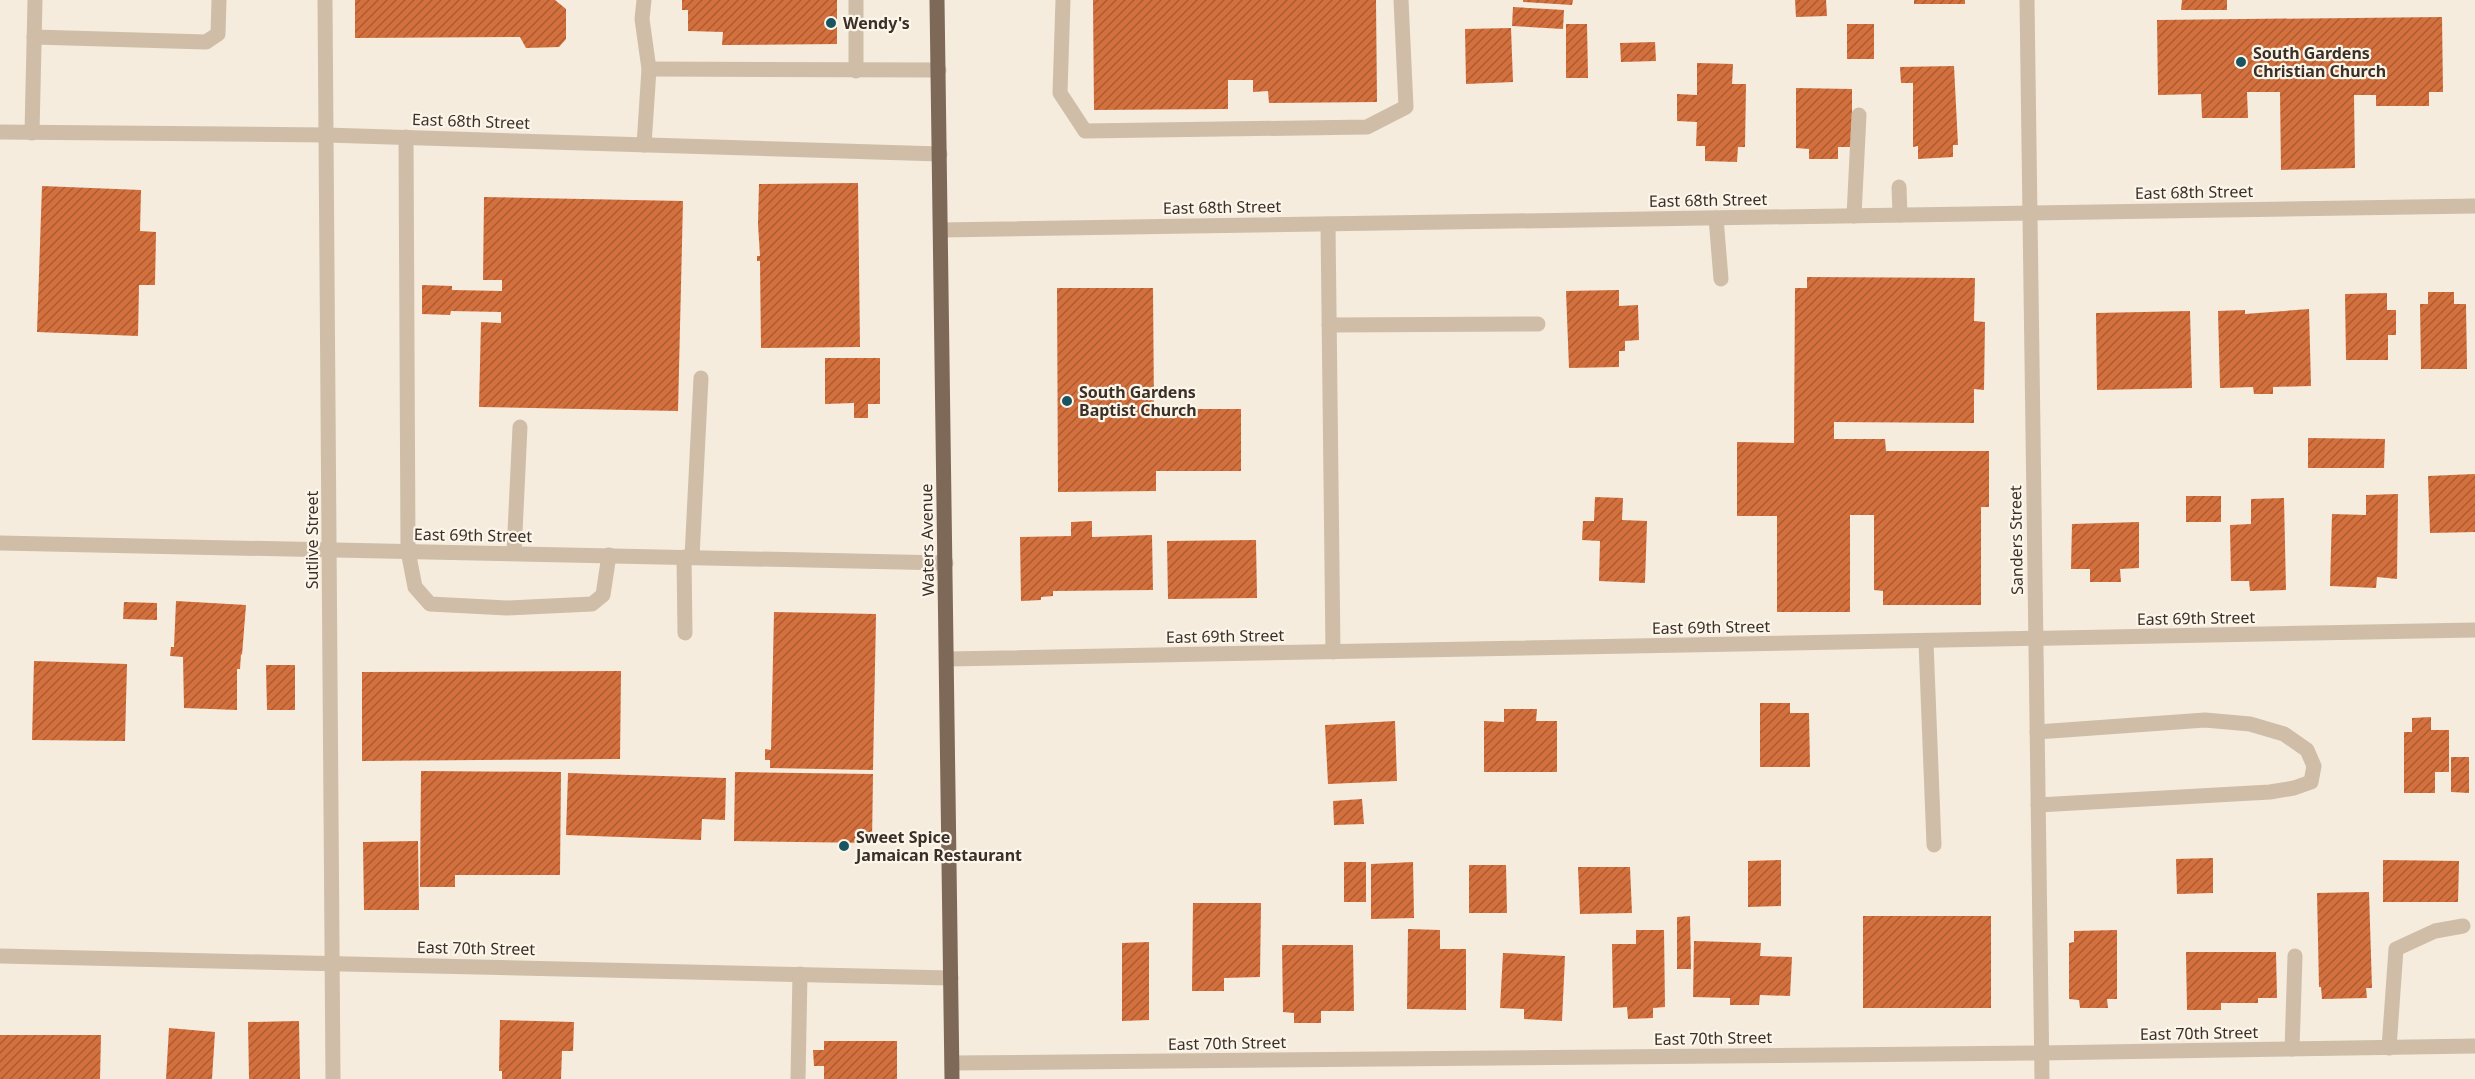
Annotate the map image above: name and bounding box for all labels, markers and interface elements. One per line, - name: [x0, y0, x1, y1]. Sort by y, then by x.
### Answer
- place label: Wendy's: [843, 12, 910, 34]
- marker: Wendy's: [824, 16, 838, 30]
- place label: South Gardens Christian Church: [2253, 42, 2386, 82]
- marker: South Gardens Christian Church: [2234, 55, 2248, 69]
- street label: East 68th Street: [412, 108, 531, 134]
- street label: East 68th Street: [2135, 180, 2254, 204]
- street label: East 68th Street: [1649, 188, 1768, 212]
- street label: East 68th Street: [1163, 195, 1282, 219]
- place label: South Gardens Baptist Church: [1079, 381, 1197, 421]
- marker: South Gardens Baptist Church: [1060, 394, 1074, 408]
- street label: Waters Avenue: [915, 483, 939, 597]
- street label: Sanders Street: [2004, 485, 2028, 595]
- street label: Sutlive Street: [301, 490, 323, 589]
- street label: East 69th Street: [414, 523, 533, 547]
- street label: East 69th Street: [2137, 606, 2256, 630]
- street label: East 69th Street: [1652, 615, 1771, 639]
- street label: East 69th Street: [1166, 624, 1285, 648]
- place label: Sweet Spice Jamaican Restaurant: [854, 826, 1022, 866]
- marker: Sweet Spice Jamaican Restaurant: [837, 839, 851, 853]
- street label: East 70th Street: [417, 936, 536, 960]
- street label: East 70th Street: [2140, 1021, 2259, 1045]
- street label: East 70th Street: [1654, 1026, 1773, 1050]
- street label: East 70th Street: [1168, 1031, 1287, 1055]

